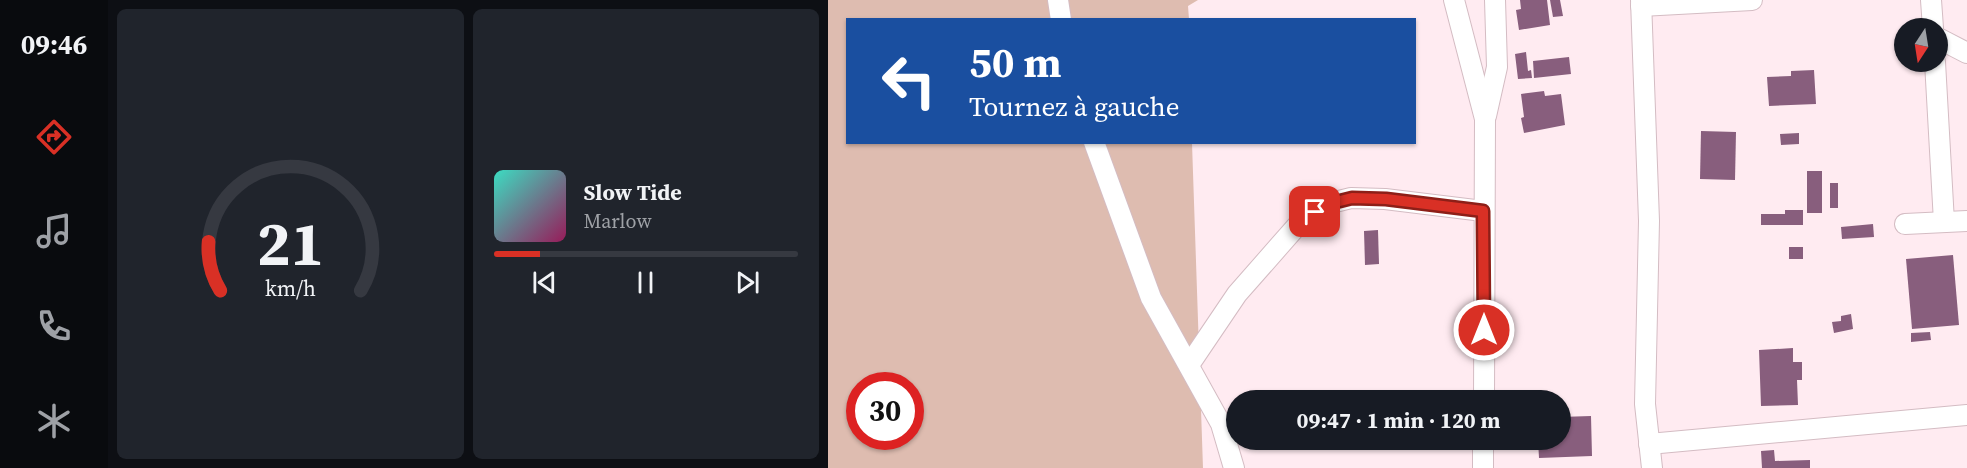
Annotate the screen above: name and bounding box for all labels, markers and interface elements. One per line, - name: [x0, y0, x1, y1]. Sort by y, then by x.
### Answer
- north arrow: [1894, 18, 1948, 72]
- map controls: [1894, 18, 1948, 72]
- text: 09:46: [21, 26, 87, 63]
- text: 50 m: [969, 33, 1062, 91]
- icon: left: [870, 42, 948, 120]
- text: Tournez à gauche: [969, 88, 1179, 125]
- icon: directions: [33, 116, 75, 158]
- text: Slow Tide: [584, 177, 682, 207]
- pin: [1289, 186, 1340, 237]
- icon: arrive: [1298, 195, 1331, 228]
- text: 21: [256, 200, 324, 286]
- text: Marlow: [584, 207, 652, 235]
- icon: music: [33, 210, 75, 252]
- icon: previous: [528, 266, 561, 299]
- icon: pause: [629, 266, 662, 299]
- icon: next: [731, 266, 764, 299]
- text: km/h: [265, 274, 316, 303]
- position arrow: [1452, 298, 1516, 362]
- icon: phone: [33, 305, 75, 347]
- speed limit sign: 30: [846, 372, 924, 450]
- icon: climate: [33, 400, 75, 442]
- text: 09:47 · 1 min · 120 m: [1297, 405, 1500, 435]

